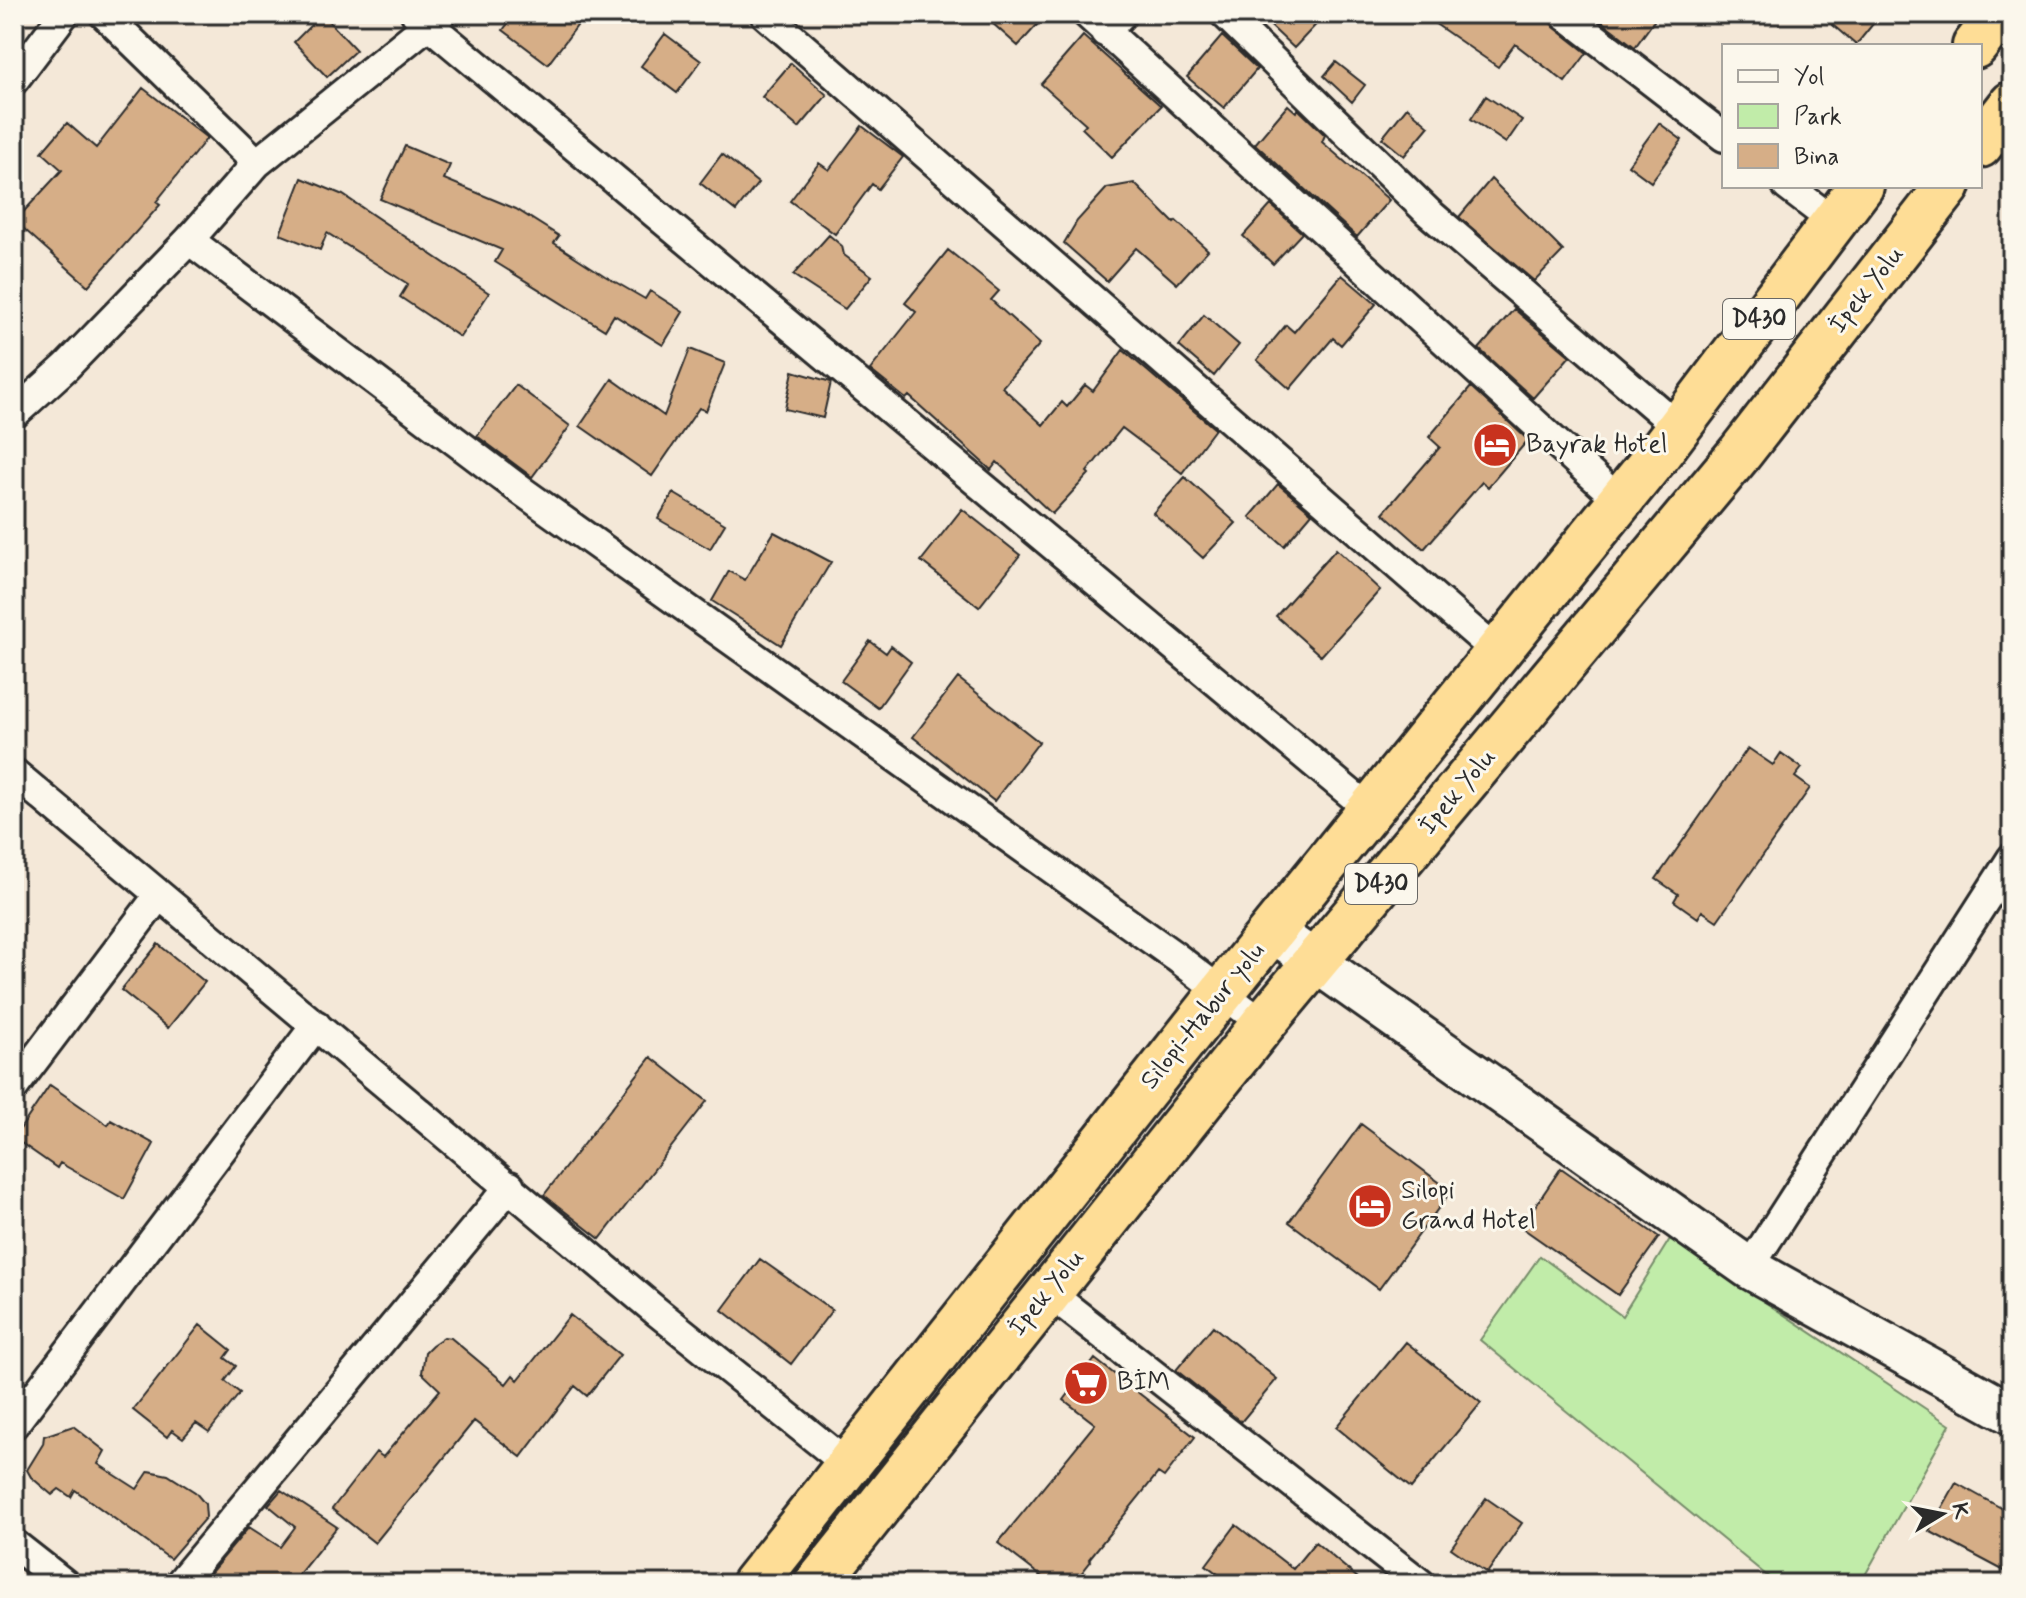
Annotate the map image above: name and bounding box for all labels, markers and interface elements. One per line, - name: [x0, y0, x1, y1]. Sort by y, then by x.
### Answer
- legend: [1722, 44, 1982, 188]
- text: Yol: [1794, 62, 1824, 93]
- text: Park: [1794, 102, 1842, 133]
- text: Bina: [1794, 142, 1839, 173]
- street label: İpek Yolu: [1822, 239, 1912, 341]
- road number: D430: [1723, 299, 1795, 339]
- hotel icon: Bayrak Hotel: [1471, 421, 1519, 469]
- place label: Bayrak Hotel: [1526, 428, 1667, 462]
- street label: İpek Yolu: [1412, 742, 1504, 842]
- road number: D430: [1345, 864, 1417, 904]
- street label: Silopi-Habur yolu: [1133, 935, 1273, 1097]
- place label: Silopi Grand Hotel: [1401, 1174, 1536, 1238]
- hotel icon: Silopi Grand Hotel: [1346, 1182, 1394, 1230]
- street label: İpek Yolu: [1001, 1242, 1093, 1344]
- supermarket icon: BİM: [1062, 1359, 1110, 1407]
- place label: BİM: [1117, 1366, 1170, 1400]
- north arrow: [1902, 1474, 1982, 1554]
- text: K: [1945, 1501, 1975, 1521]

